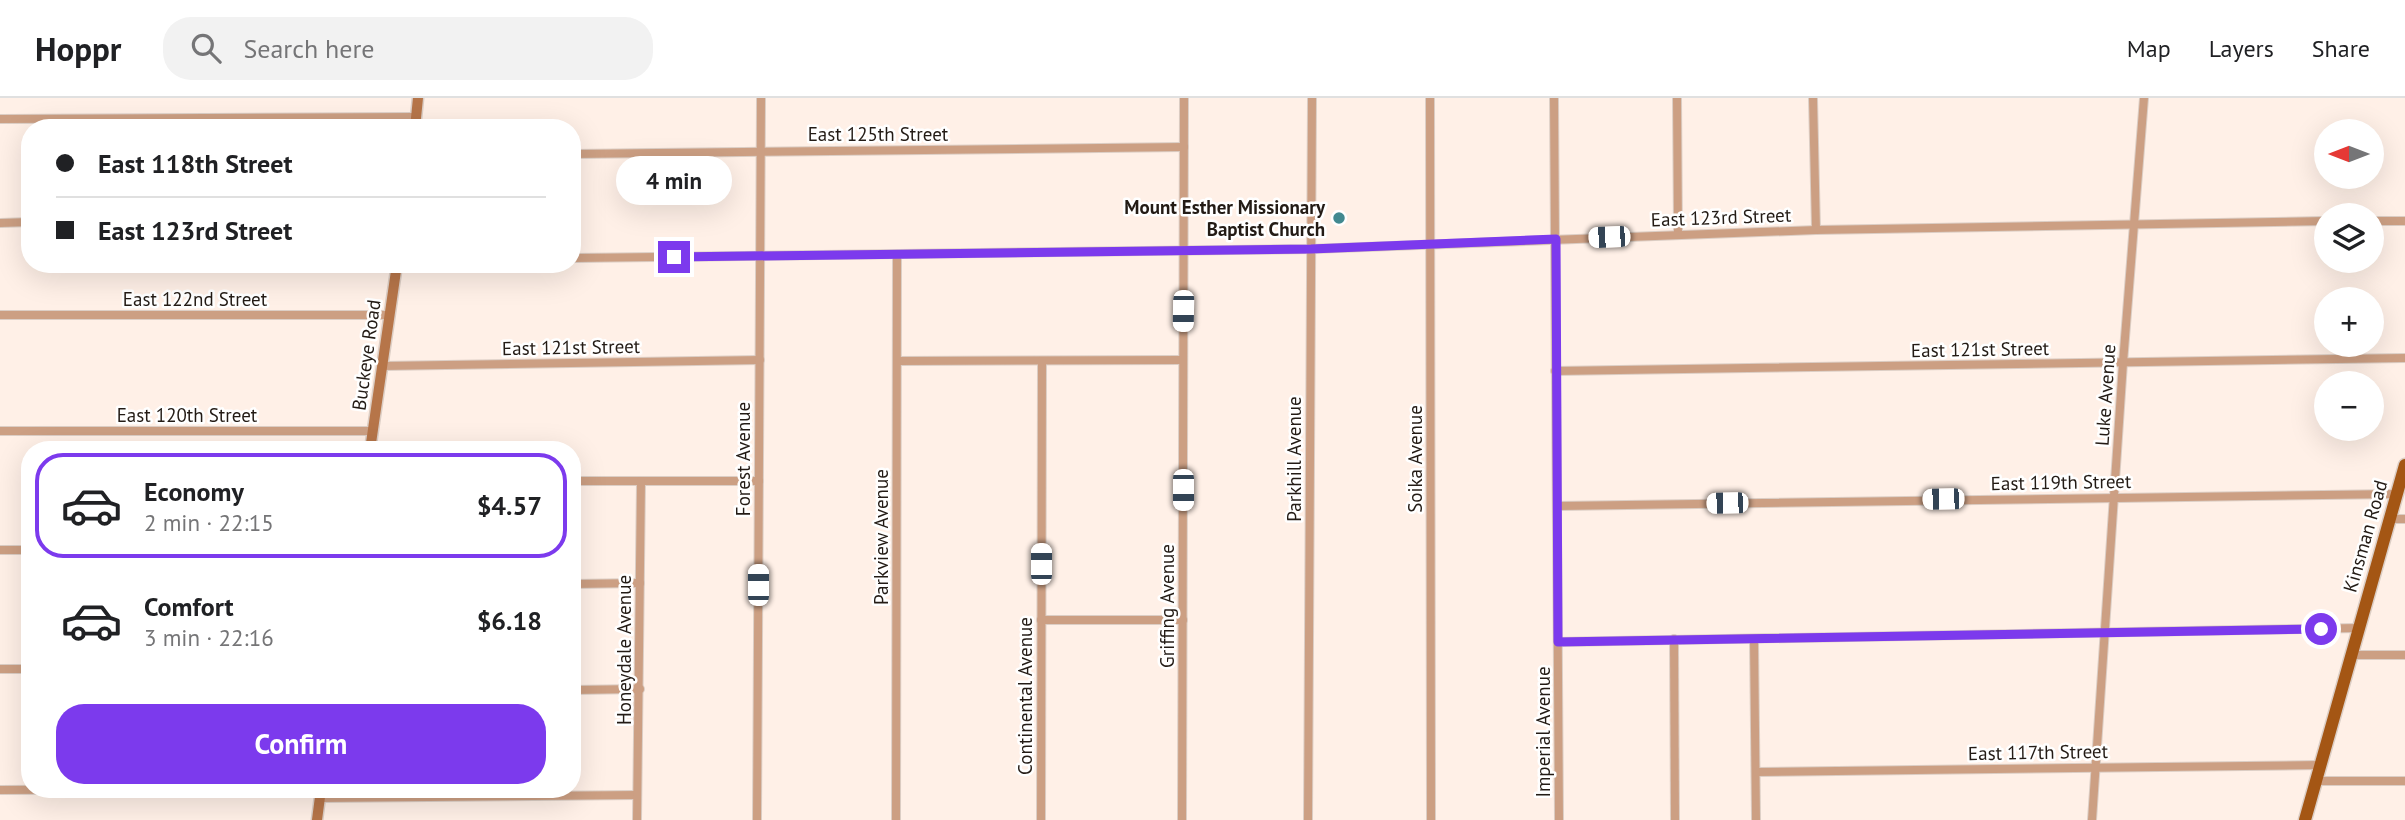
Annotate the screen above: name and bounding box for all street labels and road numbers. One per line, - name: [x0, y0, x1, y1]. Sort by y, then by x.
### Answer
- street label: East 125th Street: [808, 122, 949, 146]
- street label: East 123rd Street: [1650, 203, 1792, 231]
- street label: East 122nd Street: [123, 287, 268, 311]
- street label: Buckeye Road: [346, 298, 386, 412]
- street label: East 121st Street: [502, 334, 641, 360]
- street label: East 121st Street: [1911, 336, 2050, 362]
- street label: Luke Avenue: [2089, 343, 2121, 447]
- street label: Parkhill Avenue: [1282, 396, 1306, 522]
- street label: Forest Avenue: [731, 402, 755, 516]
- street label: East 120th Street: [117, 403, 258, 427]
- street label: Soika Avenue: [1403, 405, 1427, 513]
- street label: Parkview Avenue: [869, 469, 893, 605]
- street label: East 119th Street: [1990, 469, 2132, 495]
- street label: Kinsman Road: [2338, 477, 2392, 595]
- street label: Griffing Avenue: [1155, 544, 1179, 668]
- street label: Honeydale Avenue: [612, 575, 636, 725]
- street label: Continental Avenue: [1013, 617, 1037, 775]
- street label: Imperial Avenue: [1531, 666, 1555, 798]
- street label: East 117th Street: [1968, 739, 2109, 765]

